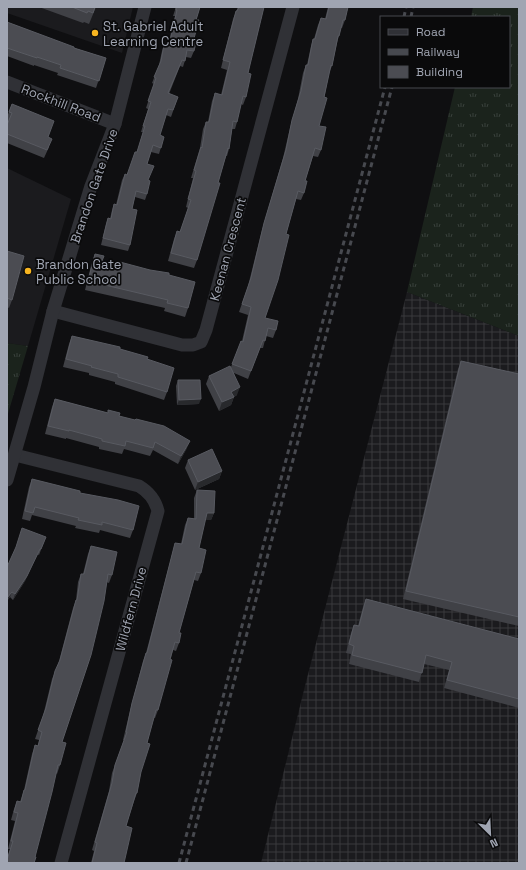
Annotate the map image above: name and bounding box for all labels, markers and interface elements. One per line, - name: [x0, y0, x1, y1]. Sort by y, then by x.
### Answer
- legend: [380, 16, 510, 88]
- place label: St. Gabriel Adult Learning Centre: [103, 18, 203, 50]
- text: Road: [416, 24, 445, 40]
- marker: St. Gabriel Adult Learning Centre: [90, 28, 100, 38]
- text: Railway: [416, 44, 460, 60]
- text: Building: [416, 64, 463, 80]
- street label: Rockhill Road: [19, 80, 103, 126]
- street label: Brandon Gate Drive: [66, 126, 122, 246]
- street label: Keenan Crescent: [206, 195, 250, 303]
- place label: Brandon Gate Public School: [36, 256, 122, 288]
- marker: Brandon Gate Public School: [23, 266, 33, 276]
- street label: Wildfern Drive: [112, 565, 150, 653]
- north arrow: [470, 814, 510, 854]
- text: N: [488, 835, 500, 851]

